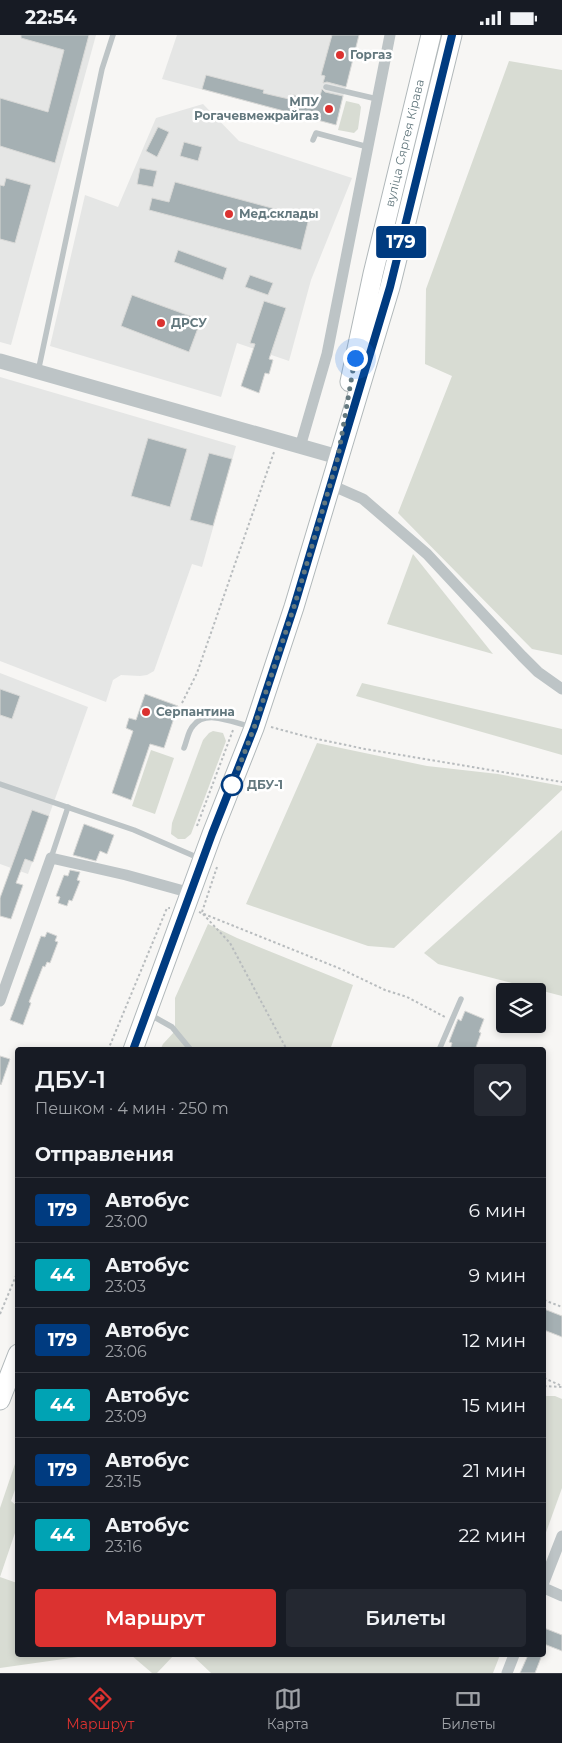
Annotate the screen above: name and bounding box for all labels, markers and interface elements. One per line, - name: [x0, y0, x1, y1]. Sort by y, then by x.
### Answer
- text: 22:54: [25, 6, 77, 29]
- place label: Горгаз: [350, 47, 392, 62]
- marker: Горгаз: [334, 49, 346, 61]
- street label: вуліца Сяргея Кірава: [382, 78, 427, 209]
- place label: МПУ Рогачевмежрайгаз: [194, 94, 319, 123]
- marker: МПУ Рогачевмежрайгаз: [323, 103, 335, 115]
- place label: Мед.склады: [239, 206, 318, 221]
- marker: Мед.склады: [223, 208, 235, 220]
- line badge: 179: [372, 226, 430, 258]
- text: 179: [386, 231, 416, 253]
- place label: ДРСУ: [171, 315, 207, 330]
- marker: ДРСУ: [155, 317, 167, 329]
- your location: [343, 346, 368, 371]
- place label: Серпантина: [156, 704, 235, 719]
- marker: Серпантина: [140, 706, 152, 718]
- marker: ДБУ-1: [221, 774, 243, 796]
- place label: ДБУ-1: [247, 777, 283, 792]
- map controls: [496, 983, 546, 1033]
- button: layers: [496, 983, 546, 1033]
- button: heart: [474, 1064, 526, 1116]
- text: ДБУ-1: [35, 1065, 106, 1094]
- text: Пешком · 4 мин · 250 m: [35, 1099, 229, 1118]
- text: Отправления: [35, 1143, 174, 1166]
- text: Автобус: [105, 1189, 189, 1212]
- text: 179: [48, 1199, 77, 1221]
- text: 6 мин: [469, 1199, 526, 1222]
- text: 23:00: [105, 1212, 148, 1231]
- text: Автобус: [105, 1254, 189, 1277]
- text: 44: [50, 1264, 75, 1286]
- text: 9 мин: [469, 1264, 526, 1287]
- text: 23:03: [105, 1277, 146, 1296]
- text: Автобус: [105, 1319, 189, 1342]
- text: 179: [48, 1329, 77, 1351]
- text: 12 мин: [462, 1329, 526, 1352]
- text: 23:06: [105, 1342, 147, 1361]
- text: Автобус: [105, 1384, 189, 1407]
- text: 44: [50, 1394, 75, 1416]
- text: 15 мин: [463, 1394, 526, 1417]
- text: 23:09: [105, 1407, 147, 1426]
- text: Автобус: [105, 1449, 189, 1472]
- text: 179: [48, 1459, 77, 1481]
- text: 21 мин: [462, 1459, 526, 1482]
- text: 23:15: [105, 1472, 141, 1491]
- text: Автобус: [105, 1514, 189, 1537]
- text: 44: [50, 1524, 75, 1546]
- text: 22 мин: [459, 1524, 526, 1547]
- text: 23:16: [105, 1537, 142, 1556]
- button: Маршрут: [35, 1589, 276, 1647]
- button: Билеты: [286, 1589, 526, 1647]
- tab: Маршрут: [66, 1685, 134, 1733]
- tab: Карта: [267, 1685, 309, 1733]
- tab: Билеты: [441, 1685, 496, 1733]

